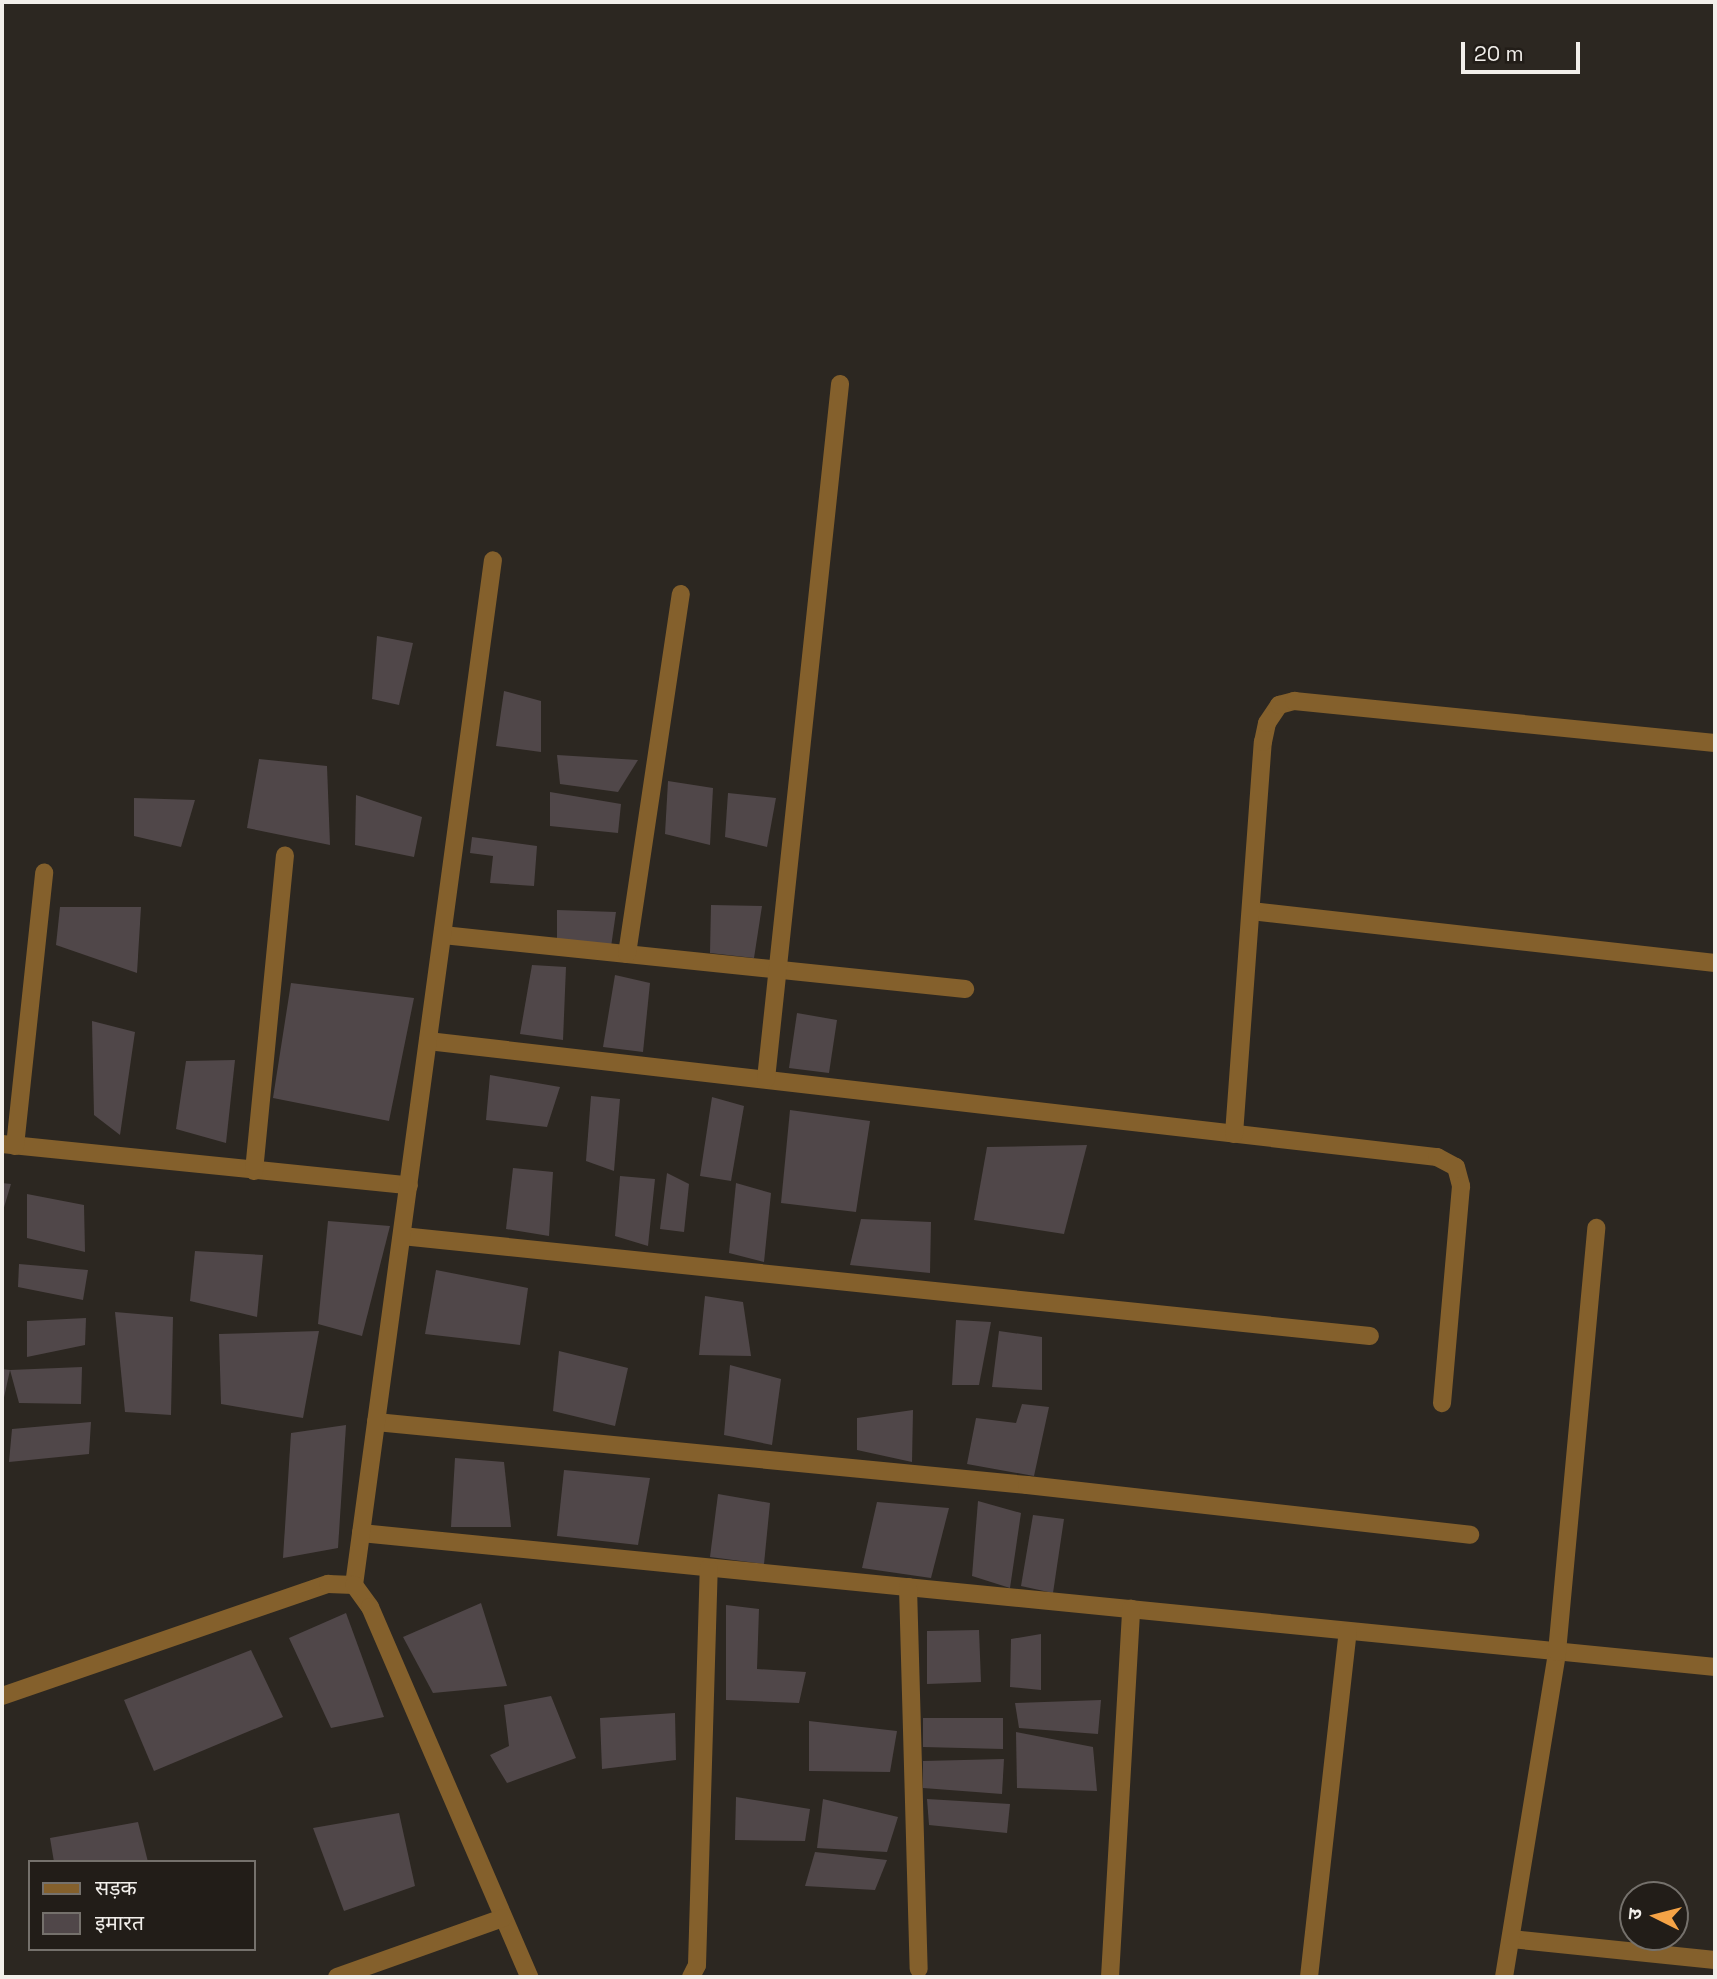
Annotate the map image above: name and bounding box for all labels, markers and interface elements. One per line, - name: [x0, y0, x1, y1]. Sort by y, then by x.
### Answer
- scale bar: [1465, 28, 1584, 72]
- text: 20 m: [1474, 40, 1524, 67]
- legend: [28, 1860, 256, 1951]
- text: सड़क: [95, 1874, 137, 1901]
- north arrow: [1619, 1881, 1689, 1951]
- text: उ: [1622, 1907, 1648, 1921]
- text: इमारत: [95, 1909, 144, 1936]

